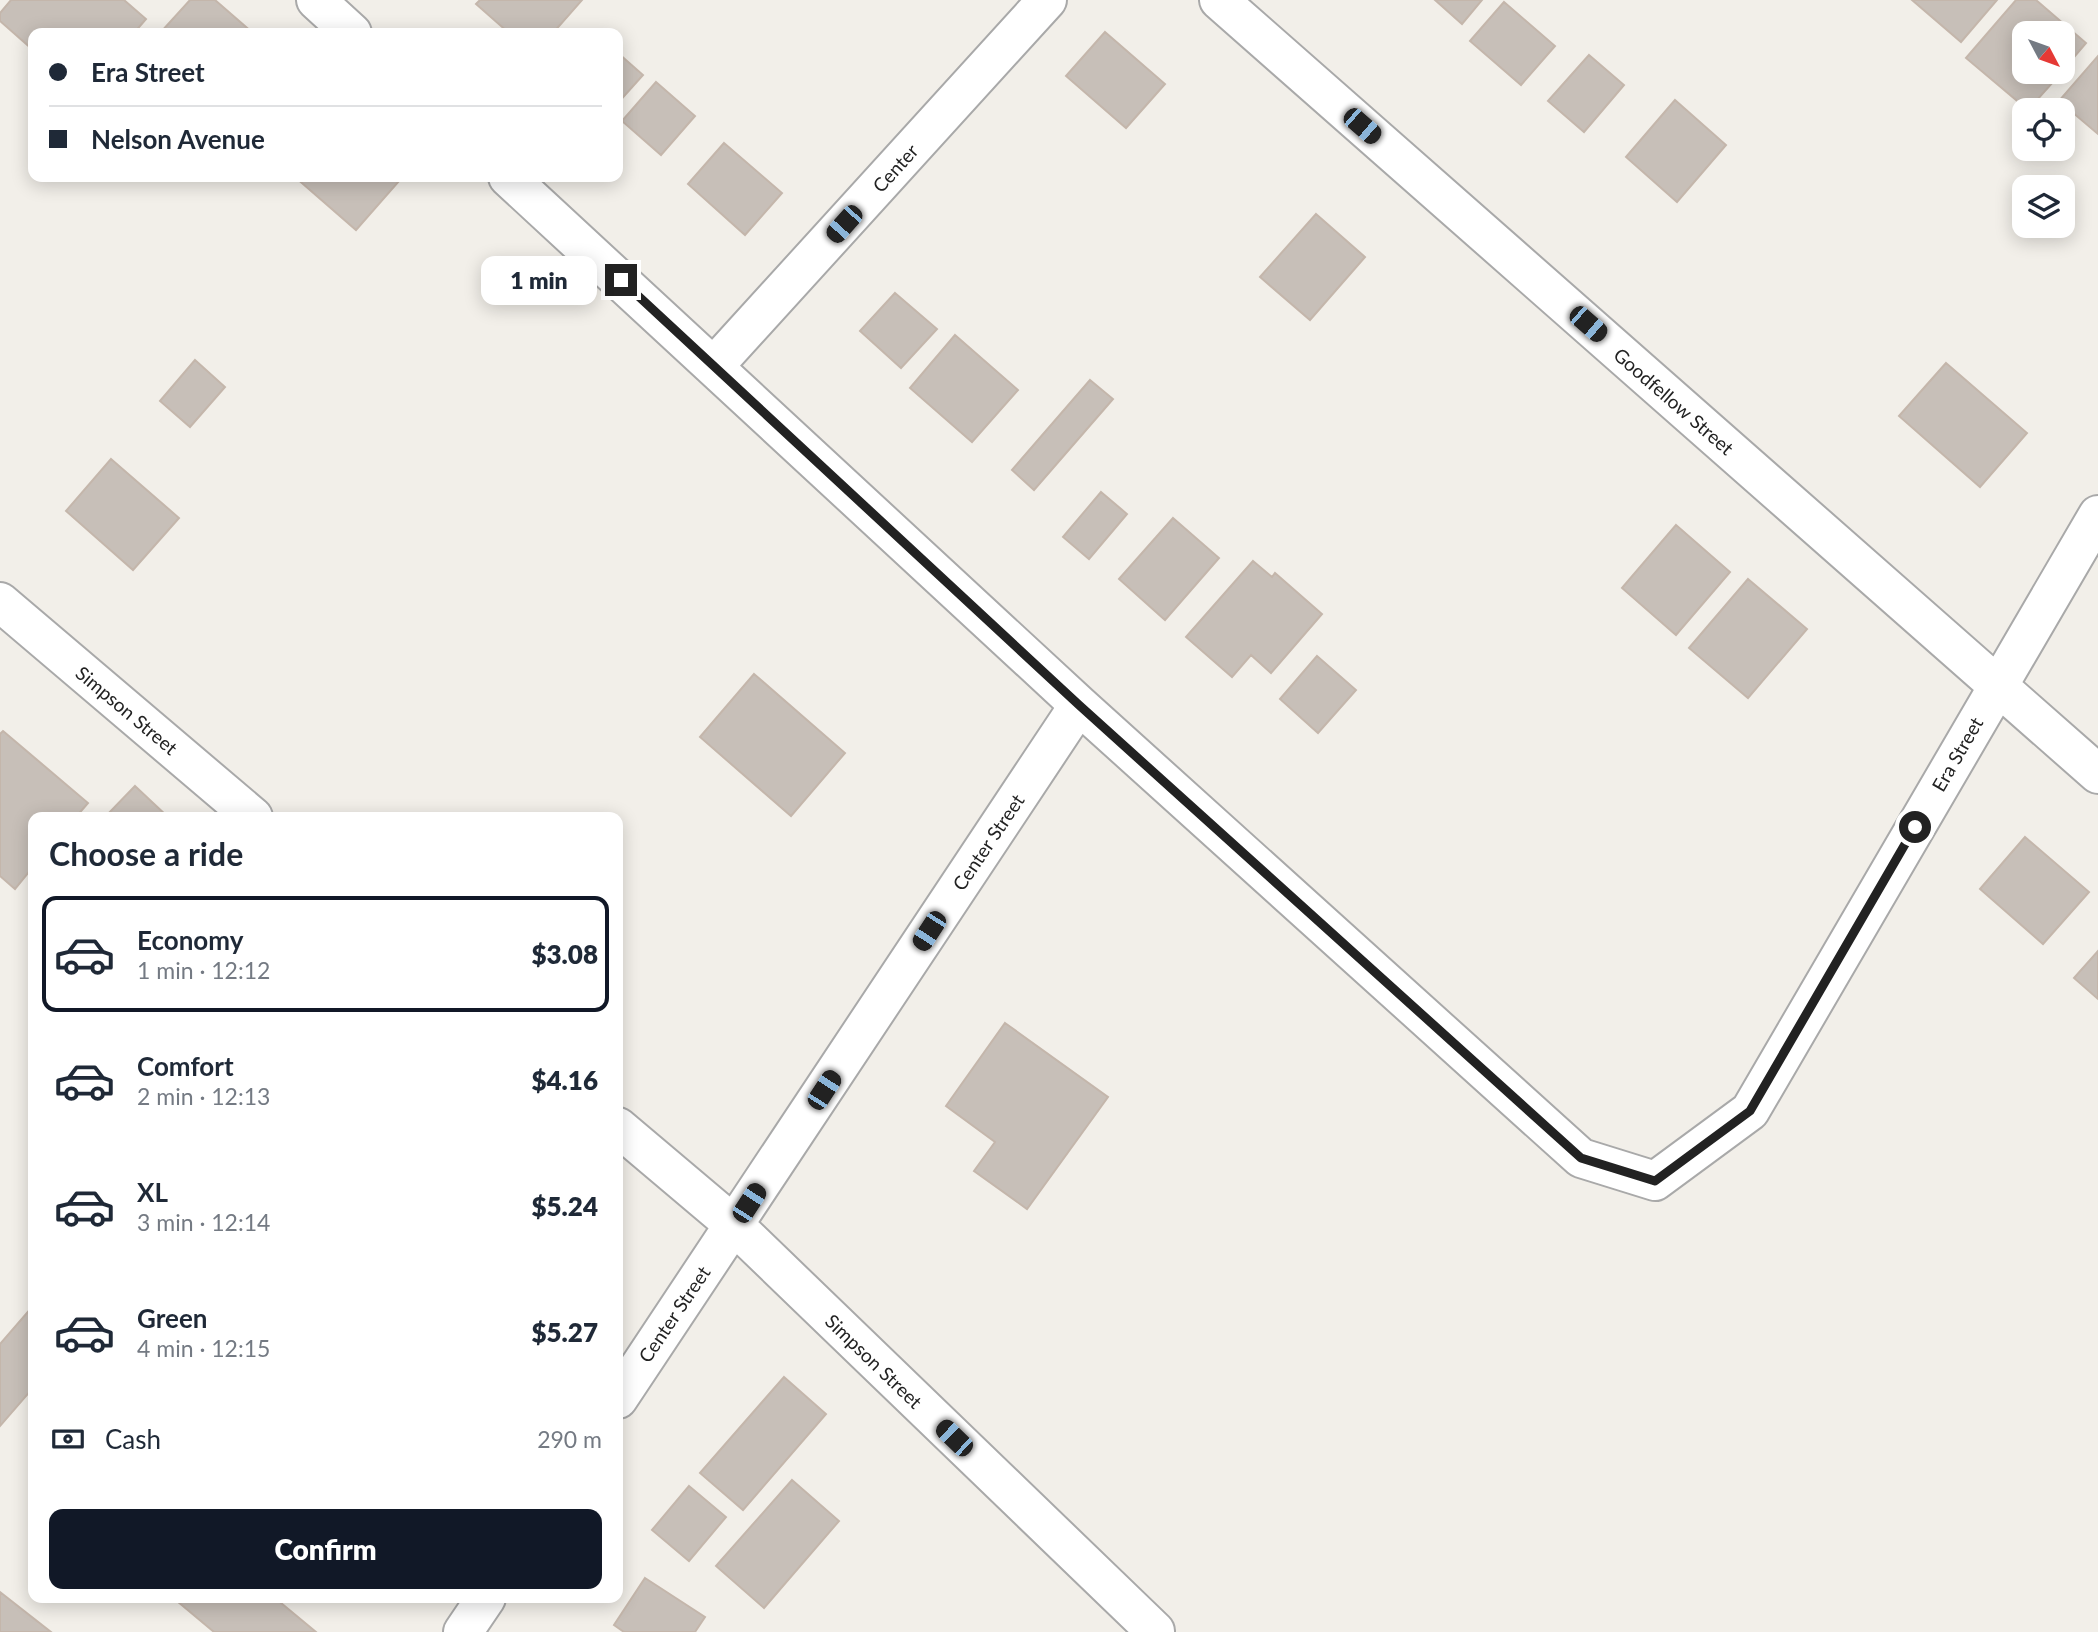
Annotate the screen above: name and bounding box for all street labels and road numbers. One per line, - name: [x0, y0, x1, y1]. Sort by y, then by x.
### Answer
- street label: Center: [867, 139, 923, 197]
- street label: Goodfellow Street: [1609, 343, 1739, 459]
- street label: Simpson Street: [72, 661, 183, 759]
- street label: Era Street: [1927, 713, 1988, 795]
- street label: Center Street: [947, 789, 1029, 895]
- street label: Center Street: [633, 1261, 715, 1367]
- street label: Simpson Street: [821, 1309, 927, 1413]

